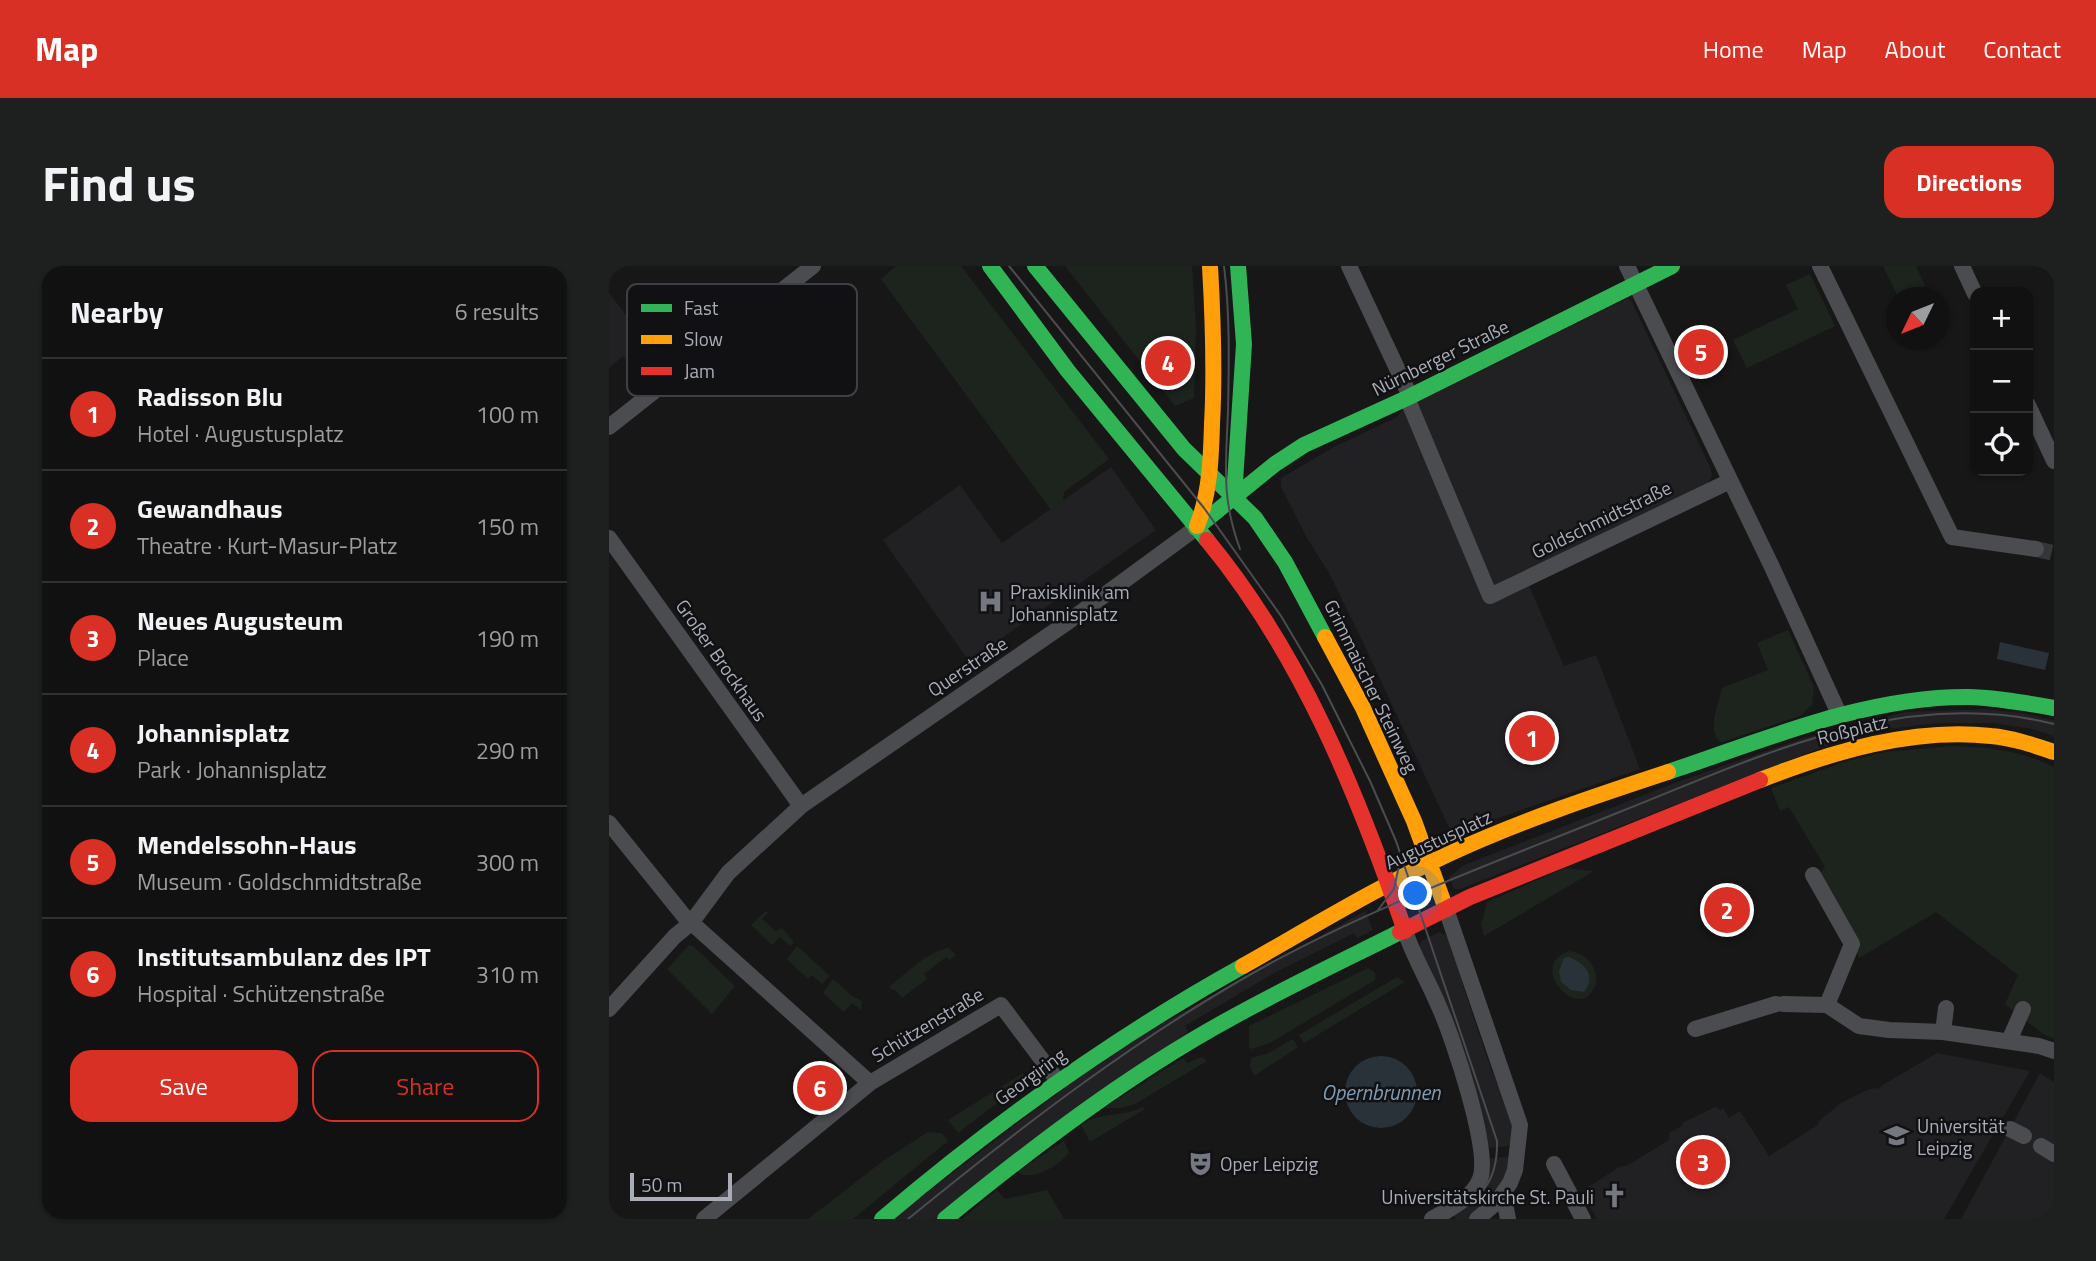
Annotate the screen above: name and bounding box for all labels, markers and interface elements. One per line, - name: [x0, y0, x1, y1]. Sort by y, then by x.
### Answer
- text: Map: [35, 24, 98, 74]
- text: Home: [1703, 31, 1764, 67]
- text: Map: [1802, 31, 1847, 67]
- text: About: [1885, 31, 1945, 67]
- text: Contact: [1983, 31, 2061, 67]
- text: Find us: [42, 145, 196, 220]
- button: Directions: [1884, 146, 2054, 218]
- legend: [627, 284, 857, 396]
- north arrow: [1886, 287, 1949, 350]
- map controls: [1970, 287, 2033, 476]
- button: +: [1970, 287, 2033, 350]
- text: Nearby: [70, 289, 163, 335]
- text: Fast: [684, 293, 719, 322]
- text: 6 results: [455, 294, 539, 329]
- street label: Nürnberger Straße: [1367, 311, 1513, 403]
- text: Slow: [684, 324, 723, 353]
- pin: 5: [1678, 326, 1724, 378]
- pin: 4: [1145, 337, 1191, 389]
- button: −: [1970, 350, 2033, 413]
- text: Jam: [684, 356, 715, 385]
- text: Radisson Blu: [137, 377, 283, 416]
- text: 1: [87, 397, 99, 432]
- text: 100 m: [476, 397, 539, 432]
- button: locate: [1970, 413, 2033, 476]
- text: Hotel · Augustusplatz: [137, 416, 344, 451]
- street label: Goldschmidtstraße: [1526, 473, 1676, 565]
- text: Gewandhaus: [137, 489, 282, 528]
- text: 2: [87, 509, 99, 544]
- text: 150 m: [476, 509, 539, 544]
- text: Theatre · Kurt-Masur-Platz: [137, 528, 397, 563]
- place label: Praxisklinik am Johannisplatz: [1010, 577, 1130, 628]
- hospital icon: Praxisklinik am Johannisplatz: [976, 588, 1004, 616]
- street label: Großer Brockhaus: [669, 593, 775, 727]
- street label: Grimmaischer Steinweg: [1317, 594, 1427, 778]
- text: Neues Augusteum: [137, 601, 343, 640]
- text: 3: [87, 621, 99, 656]
- text: 190 m: [476, 621, 539, 656]
- street label: Querstraße: [921, 629, 1013, 703]
- text: Place: [137, 640, 189, 675]
- street label: Roßplatz: [1814, 706, 1890, 752]
- pin: 1: [1509, 712, 1555, 764]
- text: Johannisplatz: [137, 713, 290, 752]
- text: 4: [87, 733, 99, 768]
- text: 290 m: [476, 733, 539, 768]
- text: Park · Johannisplatz: [137, 752, 327, 787]
- street label: Augustusplatz: [1380, 802, 1496, 876]
- text: Mendelssohn-Haus: [137, 825, 357, 864]
- text: 5: [87, 845, 99, 880]
- text: 300 m: [476, 845, 539, 880]
- text: Museum · Goldschmidtstraße: [137, 864, 422, 899]
- your location: [1398, 876, 1432, 910]
- pin: 2: [1704, 884, 1750, 936]
- text: Institutsambulanz des IPT: [137, 937, 431, 976]
- text: 6: [87, 957, 99, 992]
- text: 310 m: [476, 957, 539, 992]
- text: Hospital · Schützenstraße: [137, 976, 385, 1011]
- street label: Schützenstraße: [866, 979, 988, 1069]
- street label: Georgiring: [988, 1040, 1072, 1112]
- button: Save: [70, 1050, 298, 1122]
- button: Share: [312, 1050, 539, 1122]
- pin: 6: [797, 1062, 843, 1114]
- water label: Opernbrunnen: [1321, 1076, 1441, 1108]
- place label: Universität Leipzig: [1917, 1111, 2005, 1162]
- school or university icon: Universität Leipzig: [1883, 1122, 1911, 1150]
- pin: 3: [1680, 1136, 1726, 1188]
- theatre icon: Oper Leipzig: [1186, 1149, 1214, 1177]
- place label: Oper Leipzig: [1220, 1149, 1318, 1178]
- scale bar: [630, 1170, 731, 1202]
- text: 50 m: [641, 1170, 682, 1199]
- place label: Universitätskirche St. Pauli: [1381, 1182, 1594, 1211]
- church icon: Universitätskirche St. Pauli: [1600, 1182, 1628, 1210]

